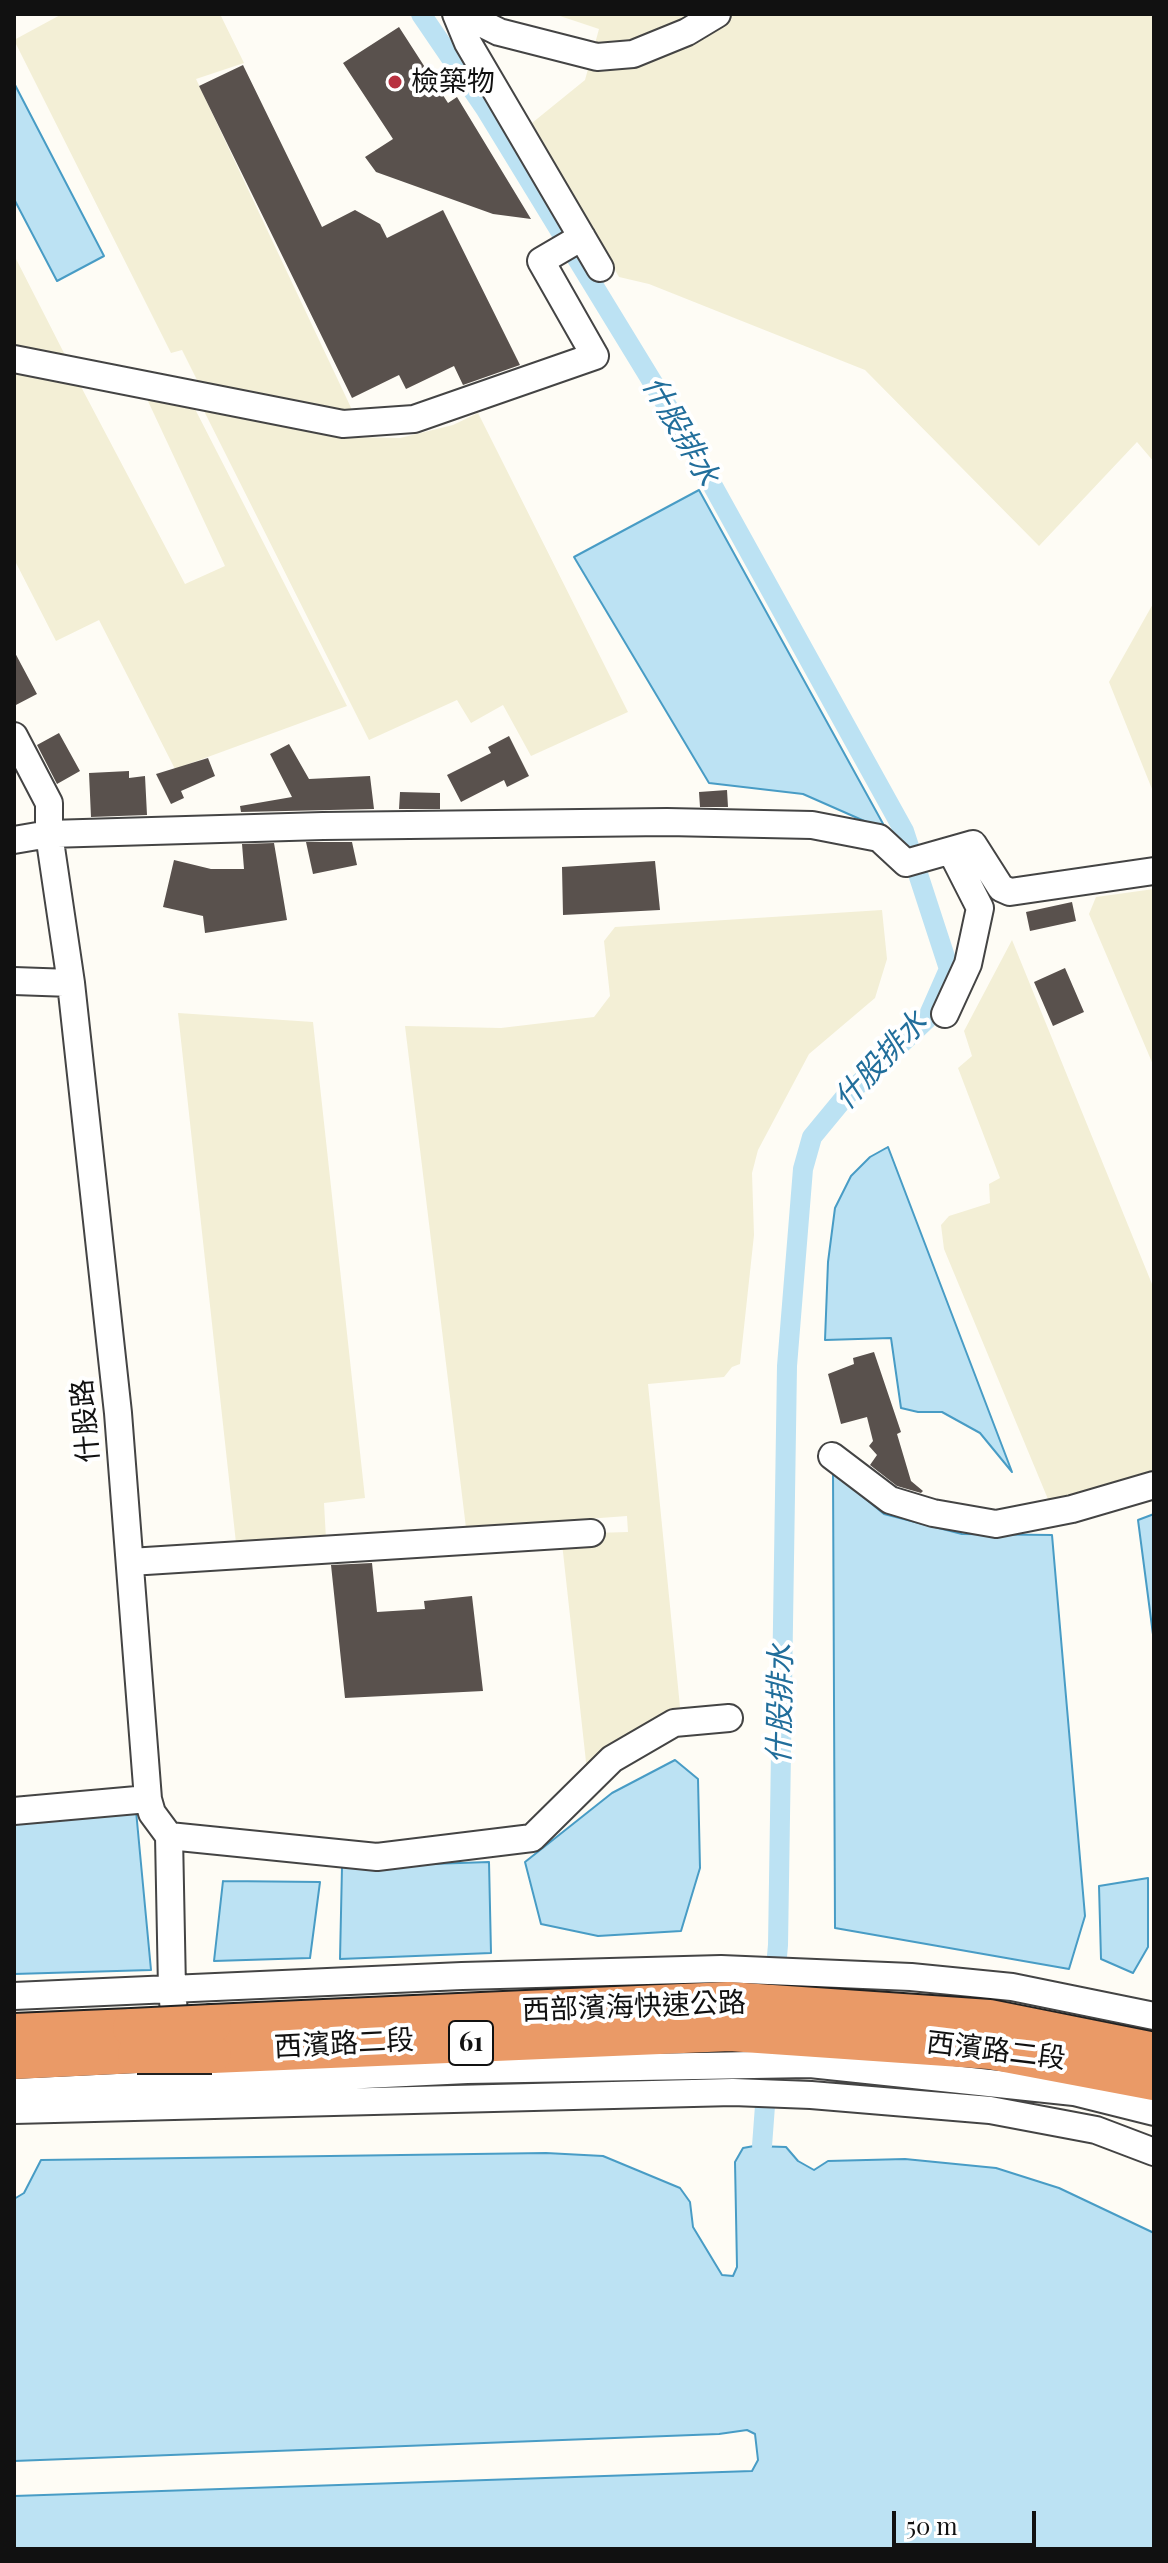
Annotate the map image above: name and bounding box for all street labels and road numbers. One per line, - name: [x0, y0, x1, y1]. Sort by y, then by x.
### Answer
- street label: 什股路: [66, 1378, 106, 1464]
- street label: 西部濱海快速公路: [521, 1986, 747, 2028]
- road number: 61: [449, 2021, 493, 2065]
- street label: 西濱路二段: [273, 2024, 415, 2064]
- street label: 西濱路二段: [924, 2026, 1068, 2076]

